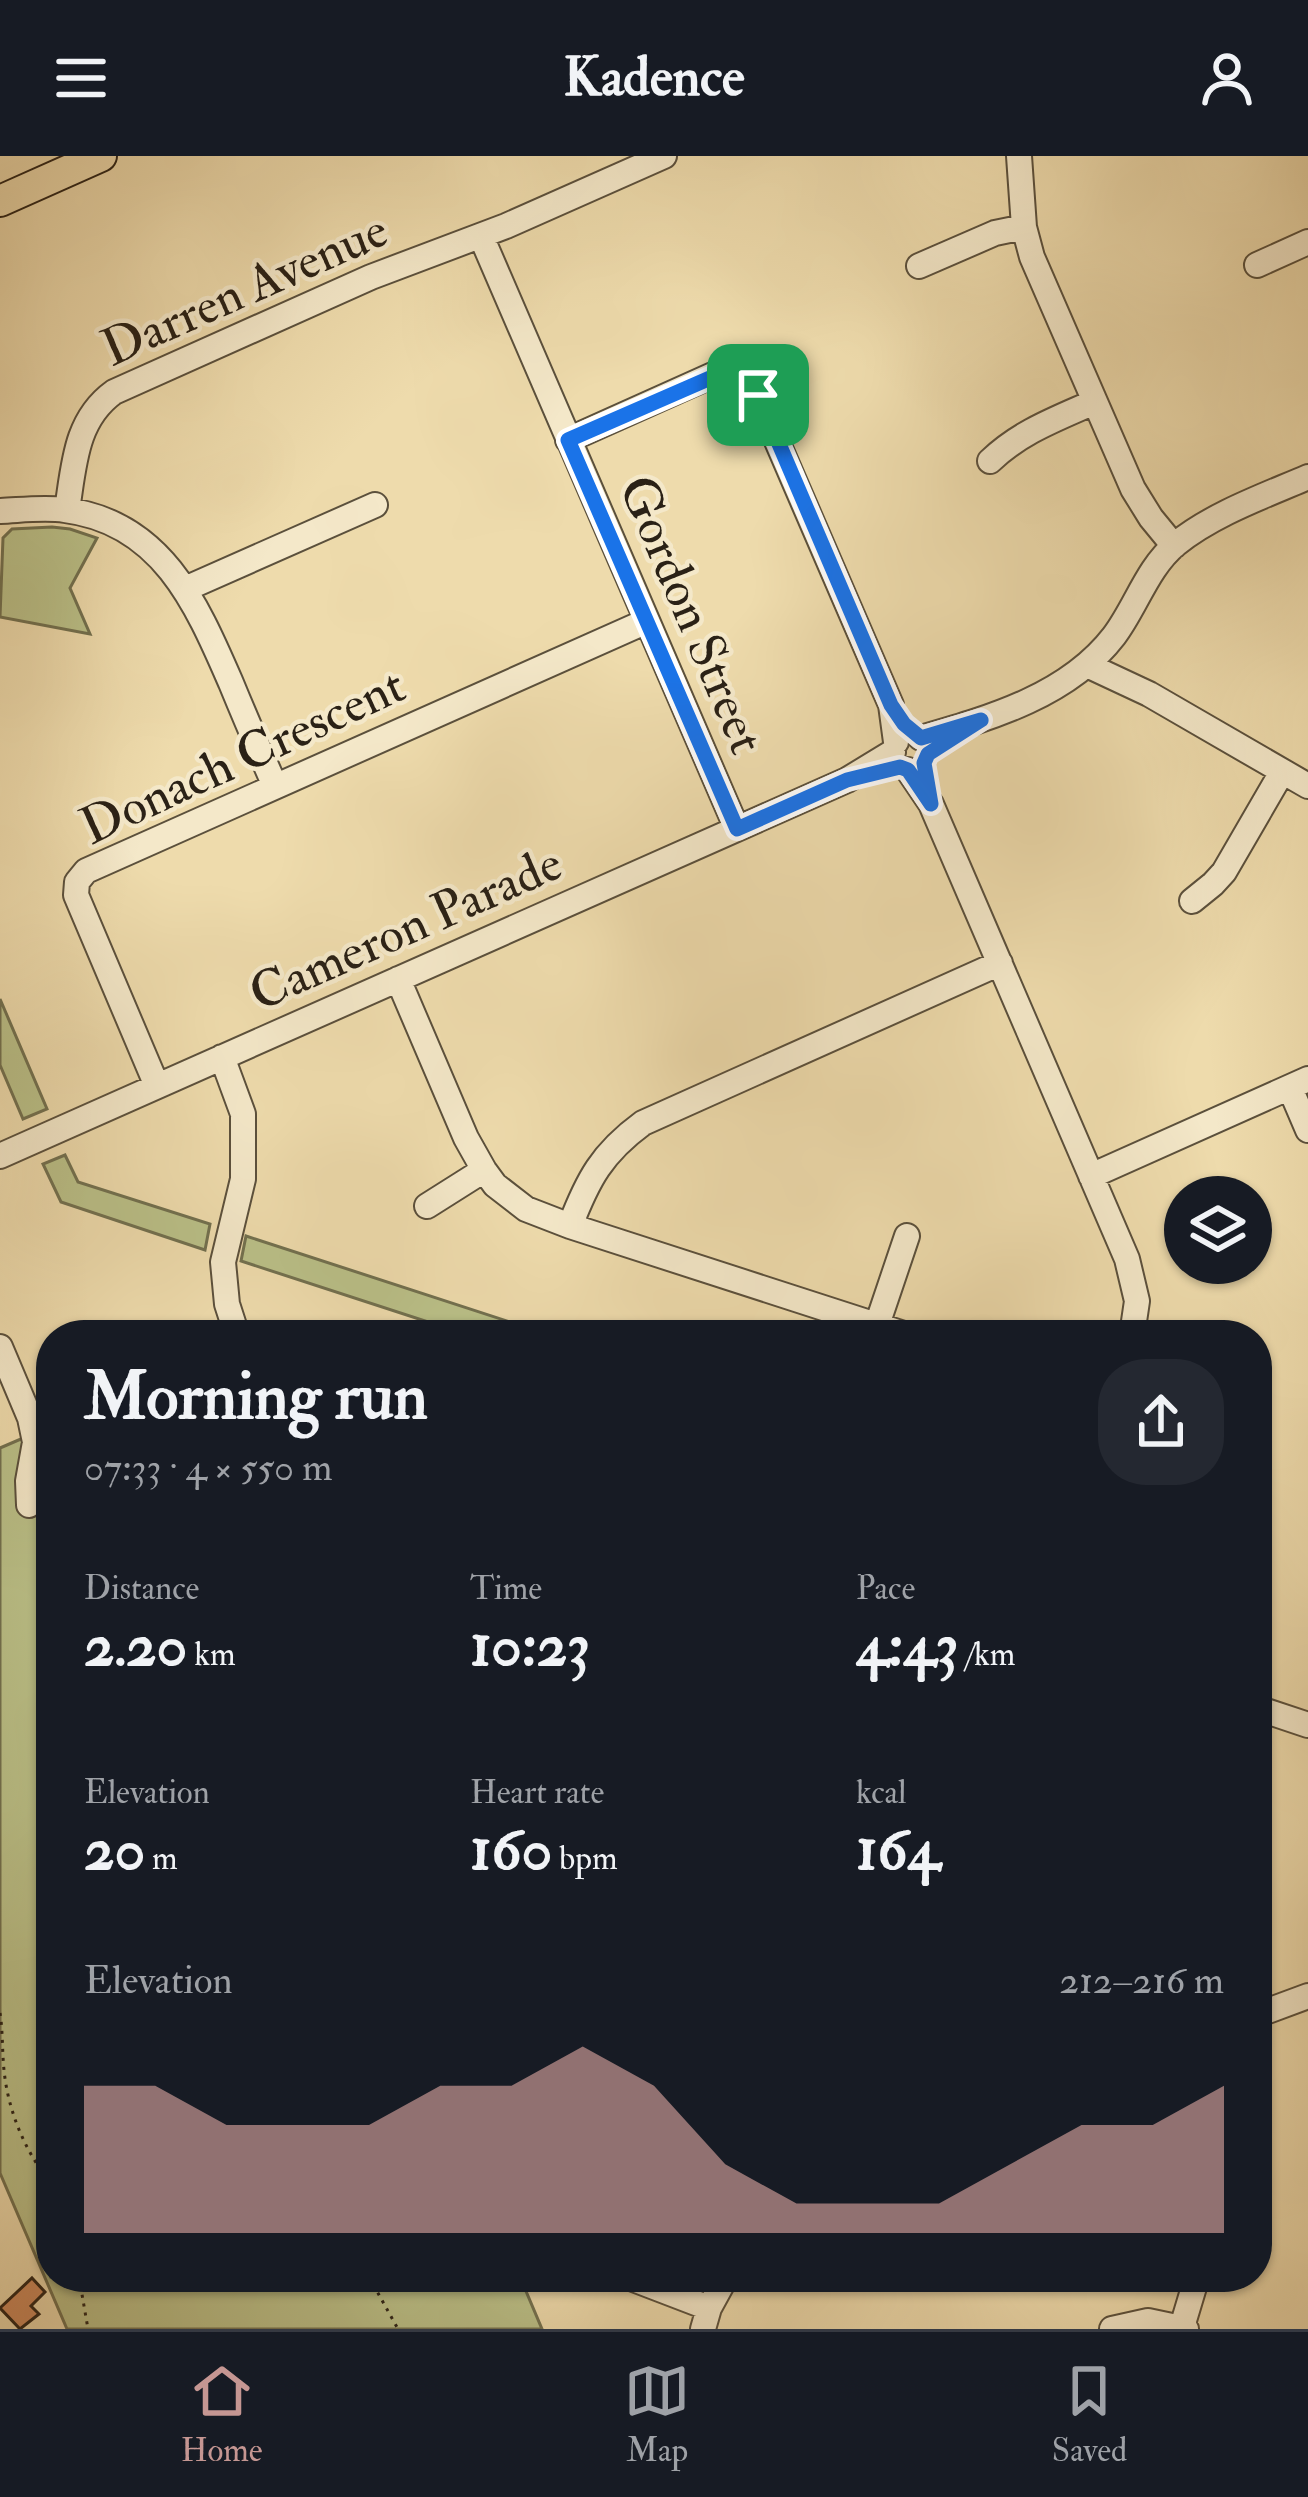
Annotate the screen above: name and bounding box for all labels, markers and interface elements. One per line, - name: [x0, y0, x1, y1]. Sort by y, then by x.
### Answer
- text: Kadence: [563, 44, 745, 112]
- icon: menu: [48, 45, 114, 111]
- icon: person: [1194, 45, 1260, 111]
- street label: Darren Avenue: [92, 198, 398, 381]
- pin: [707, 344, 809, 446]
- icon: arrive: [725, 362, 791, 428]
- street label: Gordon Street: [604, 466, 778, 763]
- street label: Donach Crescent: [71, 654, 415, 860]
- street label: Cameron Parade: [240, 831, 572, 1026]
- map controls: [1164, 1176, 1272, 1284]
- button: layers: [1164, 1176, 1272, 1284]
- text: Morning run: [84, 1356, 428, 1439]
- button: share: [1098, 1359, 1224, 1485]
- text: 07:33 · 4 × 550 m: [84, 1443, 333, 1492]
- text: Distance: [84, 1568, 199, 1609]
- text: Time: [470, 1568, 542, 1609]
- text: Pace: [856, 1568, 915, 1609]
- text: 2.20: [84, 1609, 187, 1684]
- text: 10:23: [470, 1609, 590, 1684]
- text: 4:43: [856, 1609, 959, 1684]
- text: km: [187, 1634, 236, 1675]
- text: /km: [959, 1634, 1015, 1675]
- text: Elevation: [84, 1772, 210, 1813]
- text: Heart rate: [470, 1772, 604, 1813]
- text: kcal: [856, 1772, 907, 1813]
- text: 20: [84, 1813, 145, 1888]
- text: 160: [470, 1813, 552, 1888]
- text: 164: [856, 1813, 940, 1888]
- text: m: [145, 1838, 178, 1879]
- text: bpm: [552, 1838, 618, 1879]
- text: Elevation: [84, 1956, 233, 2005]
- text: 212–216 m: [1059, 1956, 1224, 2005]
- tab: Home: [181, 2358, 263, 2471]
- tab: Map: [624, 2358, 690, 2471]
- tab: Saved: [1052, 2358, 1127, 2471]

